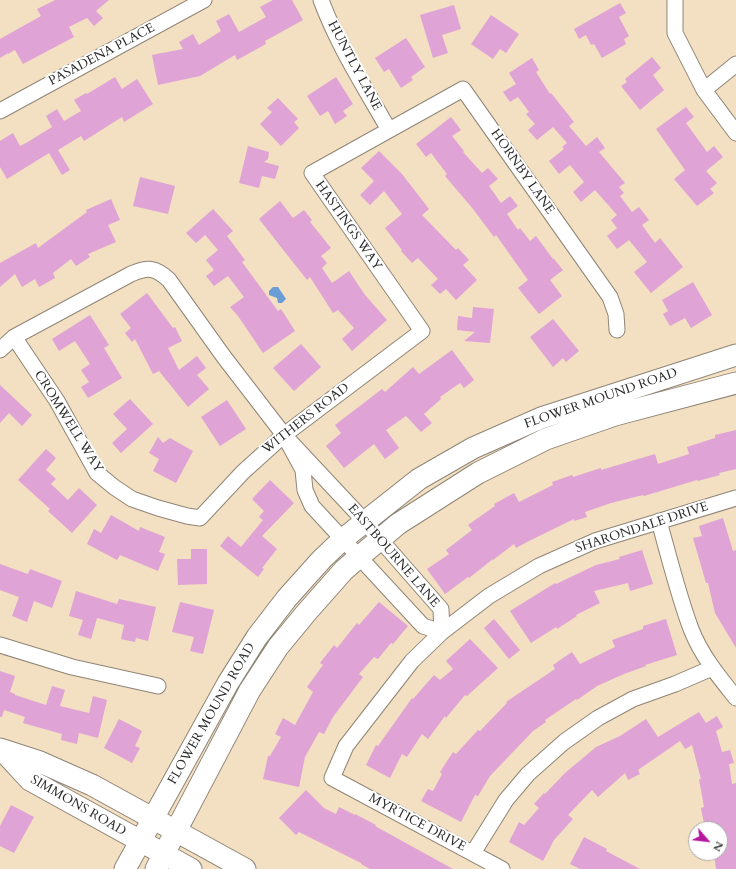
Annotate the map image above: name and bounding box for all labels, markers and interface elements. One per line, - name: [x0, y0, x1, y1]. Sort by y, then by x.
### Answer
- street label: HUNTLY LANE: [324, 18, 384, 114]
- street label: PASADENA PLACE: [46, 20, 158, 90]
- street label: HORNBY LANE: [487, 126, 557, 218]
- street label: HASTINGS WAY: [311, 178, 385, 274]
- street label: FLOWER MOUND ROAD: [522, 365, 680, 433]
- street label: CROMWELL WAY: [30, 368, 106, 476]
- street label: WITHERS ROAD: [259, 380, 353, 458]
- street label: SHARONDALE DRIVE: [574, 499, 710, 557]
- street label: EASTBOURNE LANE: [344, 501, 442, 611]
- street label: FLOWER MOUND ROAD: [165, 641, 259, 787]
- street label: SIMMONS ROAD: [27, 772, 129, 840]
- street label: MYRTICE DRIVE: [366, 791, 468, 855]
- north arrow: [688, 821, 728, 861]
- text: N: [709, 839, 727, 854]

